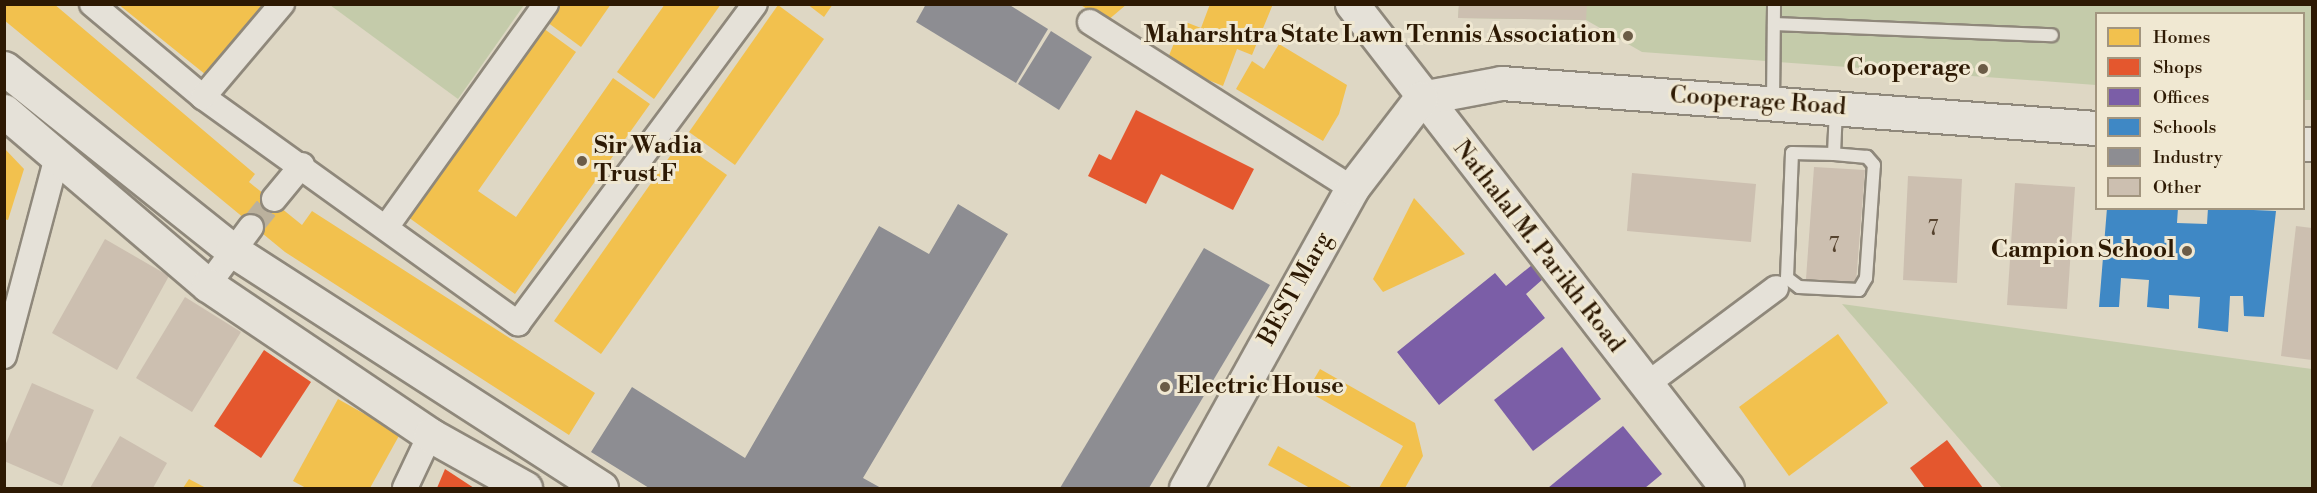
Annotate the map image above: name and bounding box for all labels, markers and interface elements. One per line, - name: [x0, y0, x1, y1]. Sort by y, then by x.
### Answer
- legend: [2095, 12, 2305, 210]
- place label: Maharshtra State Lawn Tennis Association: [1143, 22, 1616, 50]
- text: Homes: [2153, 26, 2210, 49]
- marker: Maharshtra State Lawn Tennis Association: [1621, 29, 1635, 43]
- place label: Cooperage: [1846, 55, 1971, 83]
- text: Shops: [2153, 56, 2202, 79]
- marker: Cooperage: [1976, 62, 1990, 76]
- street label: Cooperage Road: [1669, 81, 1847, 123]
- text: Offices: [2153, 86, 2209, 109]
- text: Schools: [2153, 116, 2216, 139]
- place label: Sir Wadia Trust F: [594, 133, 703, 189]
- street label: Nathalal M. Parikh Road: [1446, 135, 1630, 359]
- text: Industry: [2153, 146, 2223, 169]
- marker: Sir Wadia Trust F: [575, 154, 589, 168]
- text: Other: [2153, 176, 2201, 199]
- house number: 7: [1928, 216, 1938, 242]
- street label: BEST Marg: [1253, 227, 1339, 351]
- house number: 7: [1829, 233, 1839, 259]
- place label: Campion School: [1991, 237, 2175, 265]
- marker: Campion School: [2180, 244, 2194, 258]
- place label: Electric House: [1177, 373, 1344, 401]
- marker: Electric House: [1158, 380, 1172, 394]

